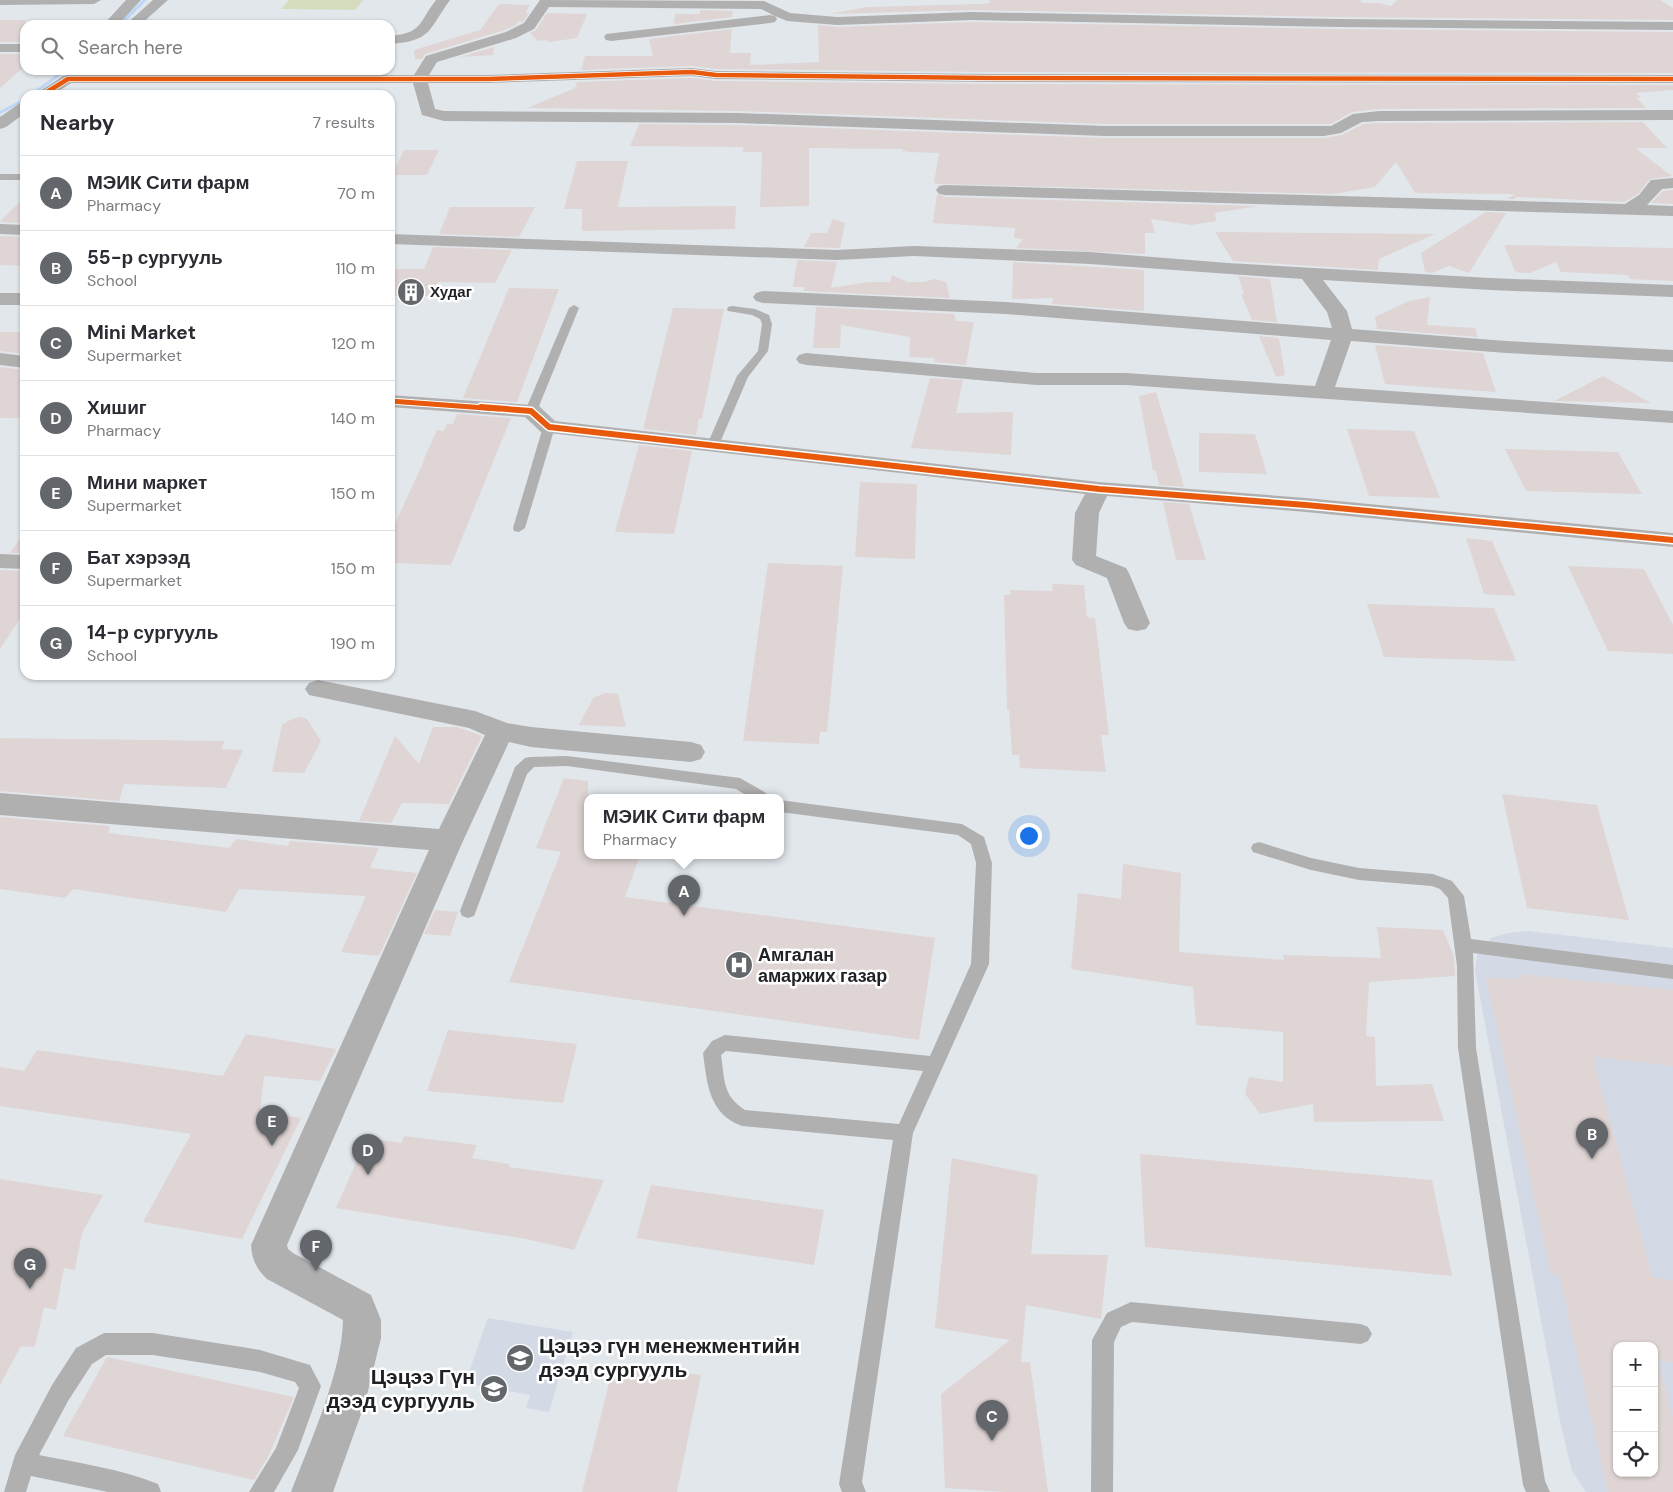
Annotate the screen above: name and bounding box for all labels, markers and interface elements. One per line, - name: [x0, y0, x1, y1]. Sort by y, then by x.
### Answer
- search box: [20, 20, 395, 75]
- icon: search: [38, 34, 66, 62]
- text: Search here: [78, 35, 183, 60]
- text: Nearby: [40, 109, 114, 137]
- text: 7 results: [312, 112, 375, 133]
- text: МЭИК Сити фарм: [87, 170, 250, 195]
- text: A: [50, 183, 62, 204]
- text: 70 m: [337, 183, 375, 204]
- text: Pharmacy: [87, 195, 161, 216]
- text: 55-р сургууль: [87, 245, 223, 270]
- text: B: [51, 258, 61, 279]
- text: 110 m: [336, 258, 375, 279]
- text: School: [87, 270, 137, 291]
- building icon: Худаг: [396, 277, 426, 307]
- place label: Худаг: [430, 282, 472, 302]
- text: Mini Market: [87, 320, 196, 345]
- text: C: [50, 333, 62, 354]
- text: 120 m: [331, 333, 375, 354]
- text: Supermarket: [87, 345, 182, 366]
- text: Хишиг: [87, 395, 147, 420]
- text: D: [50, 408, 62, 429]
- text: 140 m: [331, 408, 375, 429]
- text: Pharmacy: [87, 420, 161, 441]
- text: Мини маркет: [87, 470, 207, 495]
- text: E: [51, 483, 61, 504]
- text: 150 m: [331, 483, 375, 504]
- text: Supermarket: [87, 495, 182, 516]
- text: Бат хэрээд: [87, 545, 190, 570]
- text: F: [52, 558, 60, 579]
- text: 150 m: [331, 558, 375, 579]
- text: Supermarket: [87, 570, 182, 591]
- text: 14-р сургууль: [87, 620, 218, 645]
- text: G: [50, 633, 62, 654]
- text: 190 m: [331, 633, 375, 654]
- text: School: [87, 645, 137, 666]
- popup: [584, 794, 784, 859]
- text: МЭИК Сити фарм: [603, 804, 765, 829]
- your location: [1016, 823, 1042, 849]
- text: Pharmacy: [603, 829, 677, 850]
- pin: A: [668, 875, 700, 916]
- place label: Амгалан амаржих газар: [758, 943, 887, 988]
- hospital icon: Амгалан амаржих газар: [724, 950, 754, 980]
- pin: E: [256, 1105, 288, 1146]
- pin: B: [1576, 1118, 1608, 1159]
- pin: D: [352, 1134, 384, 1175]
- pin: F: [300, 1230, 332, 1271]
- pin: G: [14, 1248, 46, 1289]
- place label: Цэцээ гүн менежментийн дээд сургууль: [539, 1332, 800, 1384]
- map controls: [1613, 1342, 1658, 1477]
- button: +: [1613, 1342, 1658, 1387]
- school or university icon: Цэцээ гүн менежментийн дээд сургууль: [505, 1343, 535, 1373]
- place label: Цэцээ Гүн дээд сургууль: [327, 1363, 475, 1415]
- school or university icon: Цэцээ Гүн дээд сургууль: [479, 1374, 509, 1404]
- button: −: [1613, 1387, 1658, 1432]
- pin: C: [976, 1400, 1008, 1441]
- button: locate: [1613, 1432, 1658, 1477]

